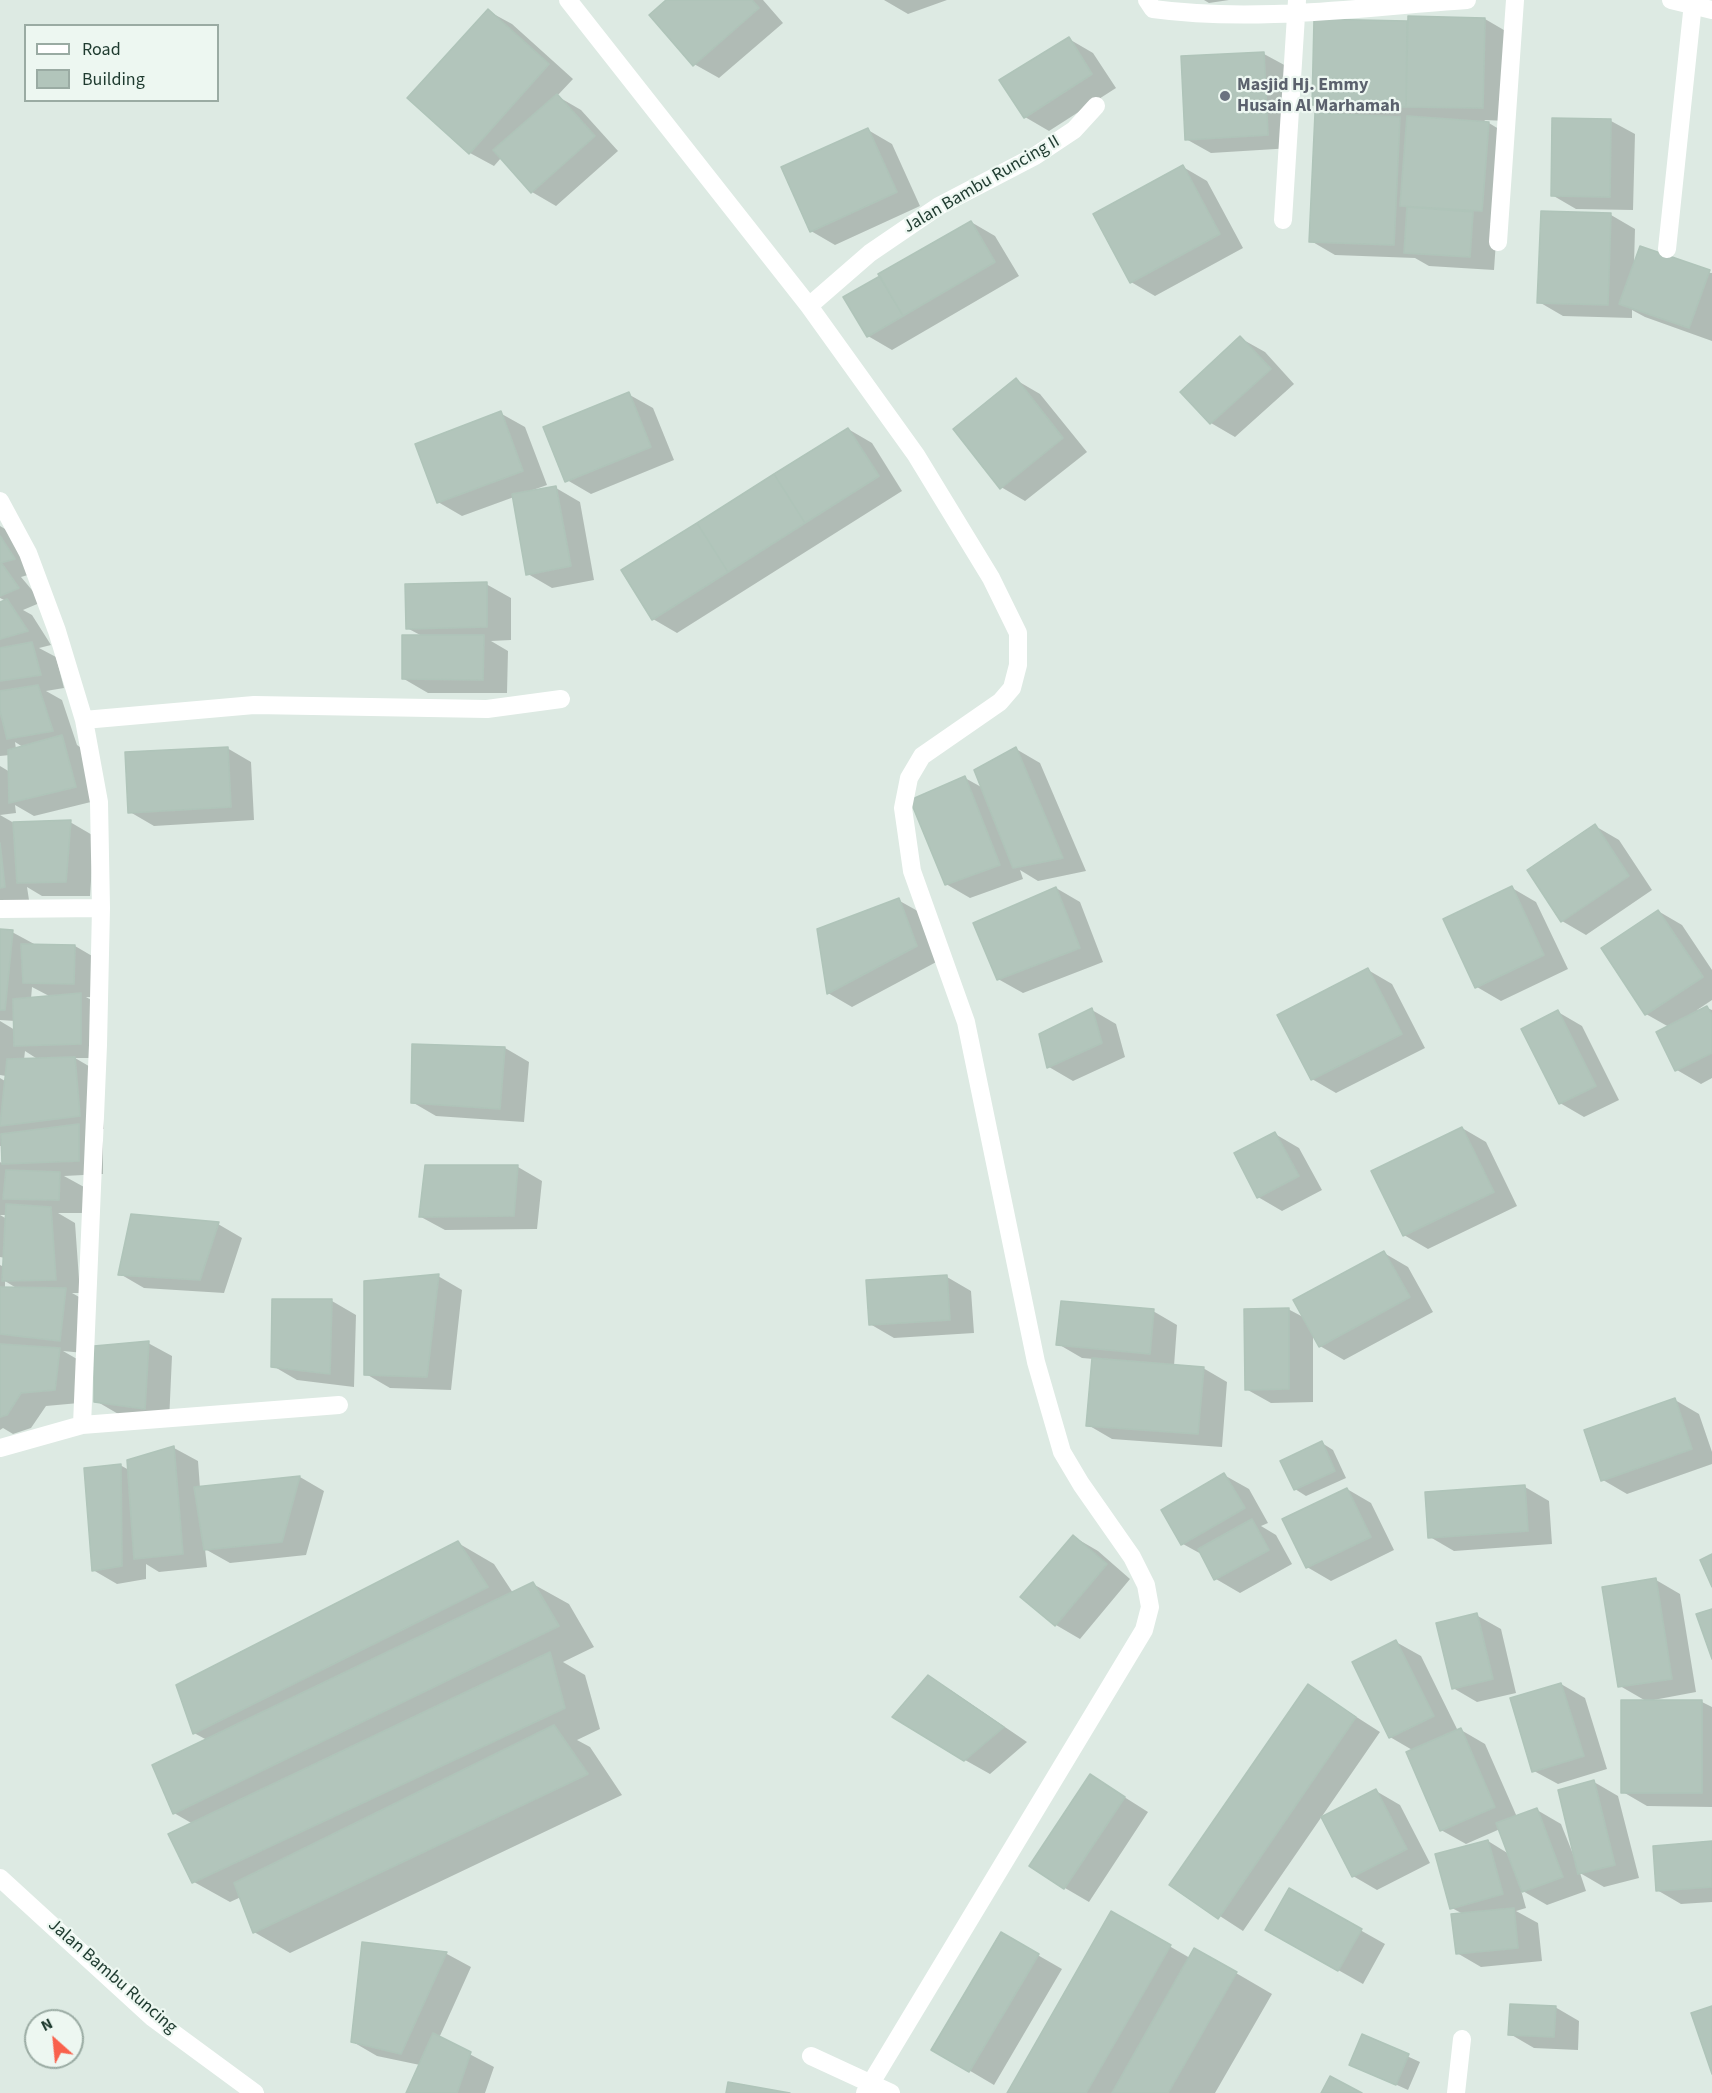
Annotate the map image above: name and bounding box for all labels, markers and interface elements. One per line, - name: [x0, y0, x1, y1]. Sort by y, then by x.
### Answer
- legend: [24, 24, 219, 102]
- text: Road: [82, 37, 121, 62]
- text: Building: [82, 67, 145, 92]
- place label: Masjid Hj. Emmy Husain Al Marhamah: [1237, 75, 1400, 118]
- marker: Masjid Hj. Emmy Husain Al Marhamah: [1218, 89, 1232, 103]
- street label: Jalan Bambu Runcing II: [900, 131, 1064, 239]
- street label: Jalan Bambu Runcing: [43, 1915, 181, 2039]
- north arrow: [24, 2009, 84, 2069]
- text: N: [37, 2013, 56, 2037]

